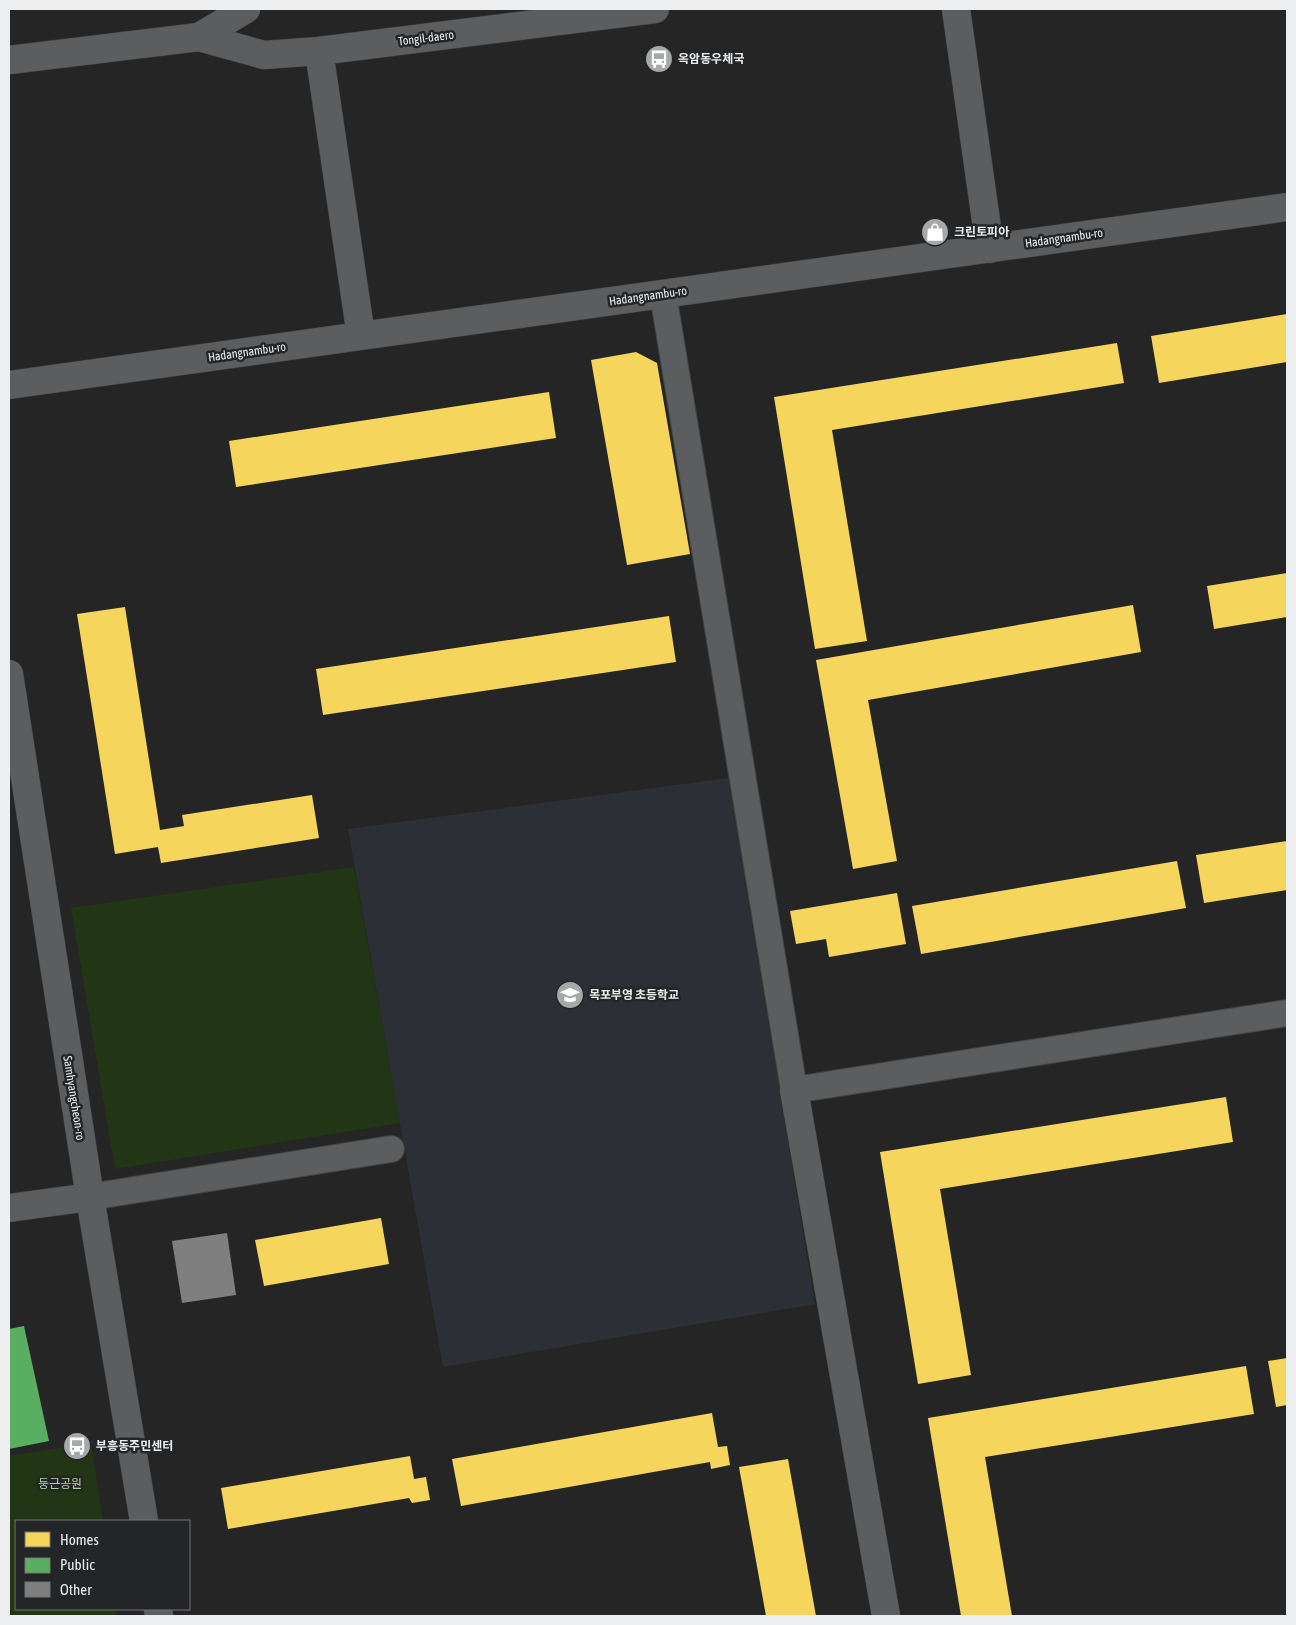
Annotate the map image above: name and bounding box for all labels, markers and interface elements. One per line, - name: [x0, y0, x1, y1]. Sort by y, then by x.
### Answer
- street label: Tongil-daero: [397, 28, 455, 48]
- bus stop icon: 옥암동우체국: [644, 44, 674, 74]
- place label: 옥암동우체국: [678, 52, 744, 66]
- shop icon: 크린토피아: [920, 217, 950, 247]
- place label: 크린토피아: [954, 225, 1009, 239]
- street label: Hadangnambu-ro: [1024, 226, 1104, 250]
- street label: Hadangnambu-ro: [608, 284, 688, 308]
- street label: Hadangnambu-ro: [207, 340, 287, 364]
- school or university icon: 목포부영 초등학교: [555, 980, 585, 1010]
- place label: 목포부영 초등학교: [589, 988, 679, 1002]
- street label: Samhyangcheon-ro: [60, 1055, 88, 1142]
- bus stop icon: 부흥동주민센터: [62, 1431, 92, 1461]
- place label: 부흥동주민센터: [96, 1439, 173, 1453]
- park label: 둥근공원: [38, 1477, 82, 1491]
- legend: [15, 1520, 190, 1610]
- text: Homes: [60, 1531, 99, 1548]
- text: Public: [60, 1556, 95, 1573]
- text: Other: [60, 1581, 92, 1598]

